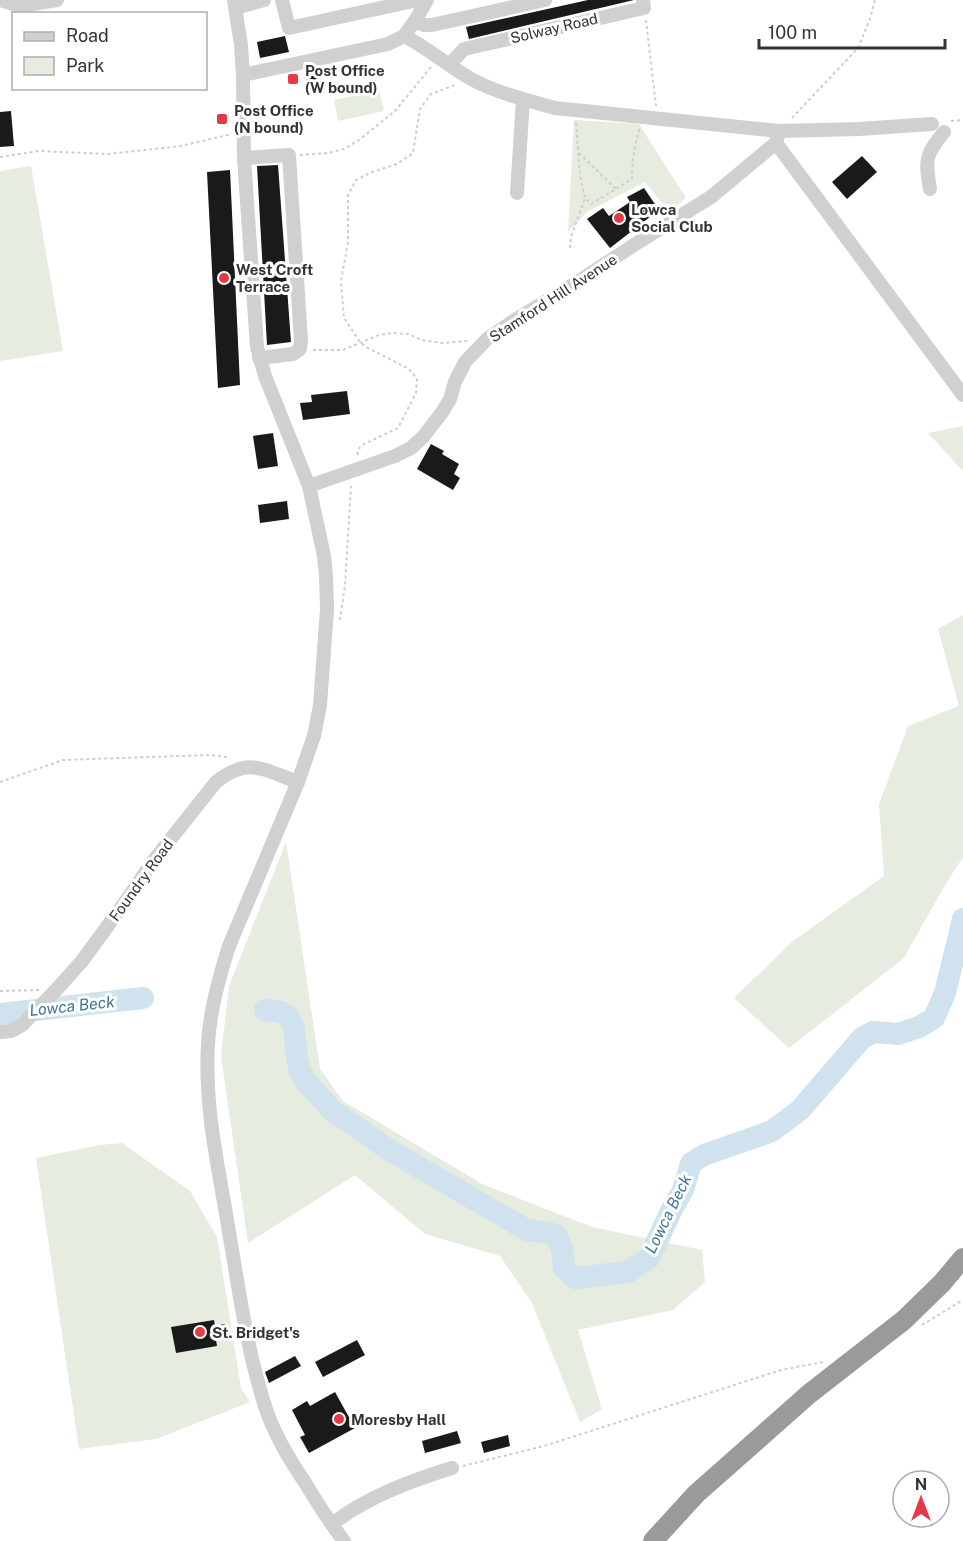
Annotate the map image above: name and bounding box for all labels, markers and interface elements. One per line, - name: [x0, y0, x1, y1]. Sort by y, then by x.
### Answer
- street label: Solway Road: [508, 10, 600, 46]
- legend: [12, 12, 207, 90]
- scale bar: [759, 12, 945, 50]
- text: 100 m: [768, 22, 817, 43]
- text: Road: [66, 25, 109, 46]
- text: Park: [66, 55, 104, 76]
- place label: Post Office (W bound): [305, 62, 385, 96]
- marker: Post Office (W bound): [286, 72, 300, 86]
- place label: Post Office (N bound): [234, 102, 314, 136]
- marker: Post Office (N bound): [215, 112, 229, 126]
- place label: Lowca Social Club: [631, 201, 713, 235]
- marker: Lowca Social Club: [612, 211, 626, 225]
- street label: Stamford Hill Avenue: [486, 250, 620, 346]
- place label: West Croft Terrace: [236, 261, 313, 295]
- marker: West Croft Terrace: [217, 271, 231, 285]
- street label: Foundry Road: [106, 836, 176, 924]
- water label: Lowca Beck: [28, 992, 116, 1020]
- water label: Lowca Beck: [641, 1171, 695, 1257]
- place label: St. Bridget's: [212, 1324, 300, 1341]
- marker: St. Bridget's: [193, 1325, 207, 1339]
- place label: Moresby Hall: [351, 1411, 446, 1428]
- marker: Moresby Hall: [332, 1412, 346, 1426]
- north arrow: [891, 1469, 951, 1529]
- text: N: [915, 1475, 927, 1494]

